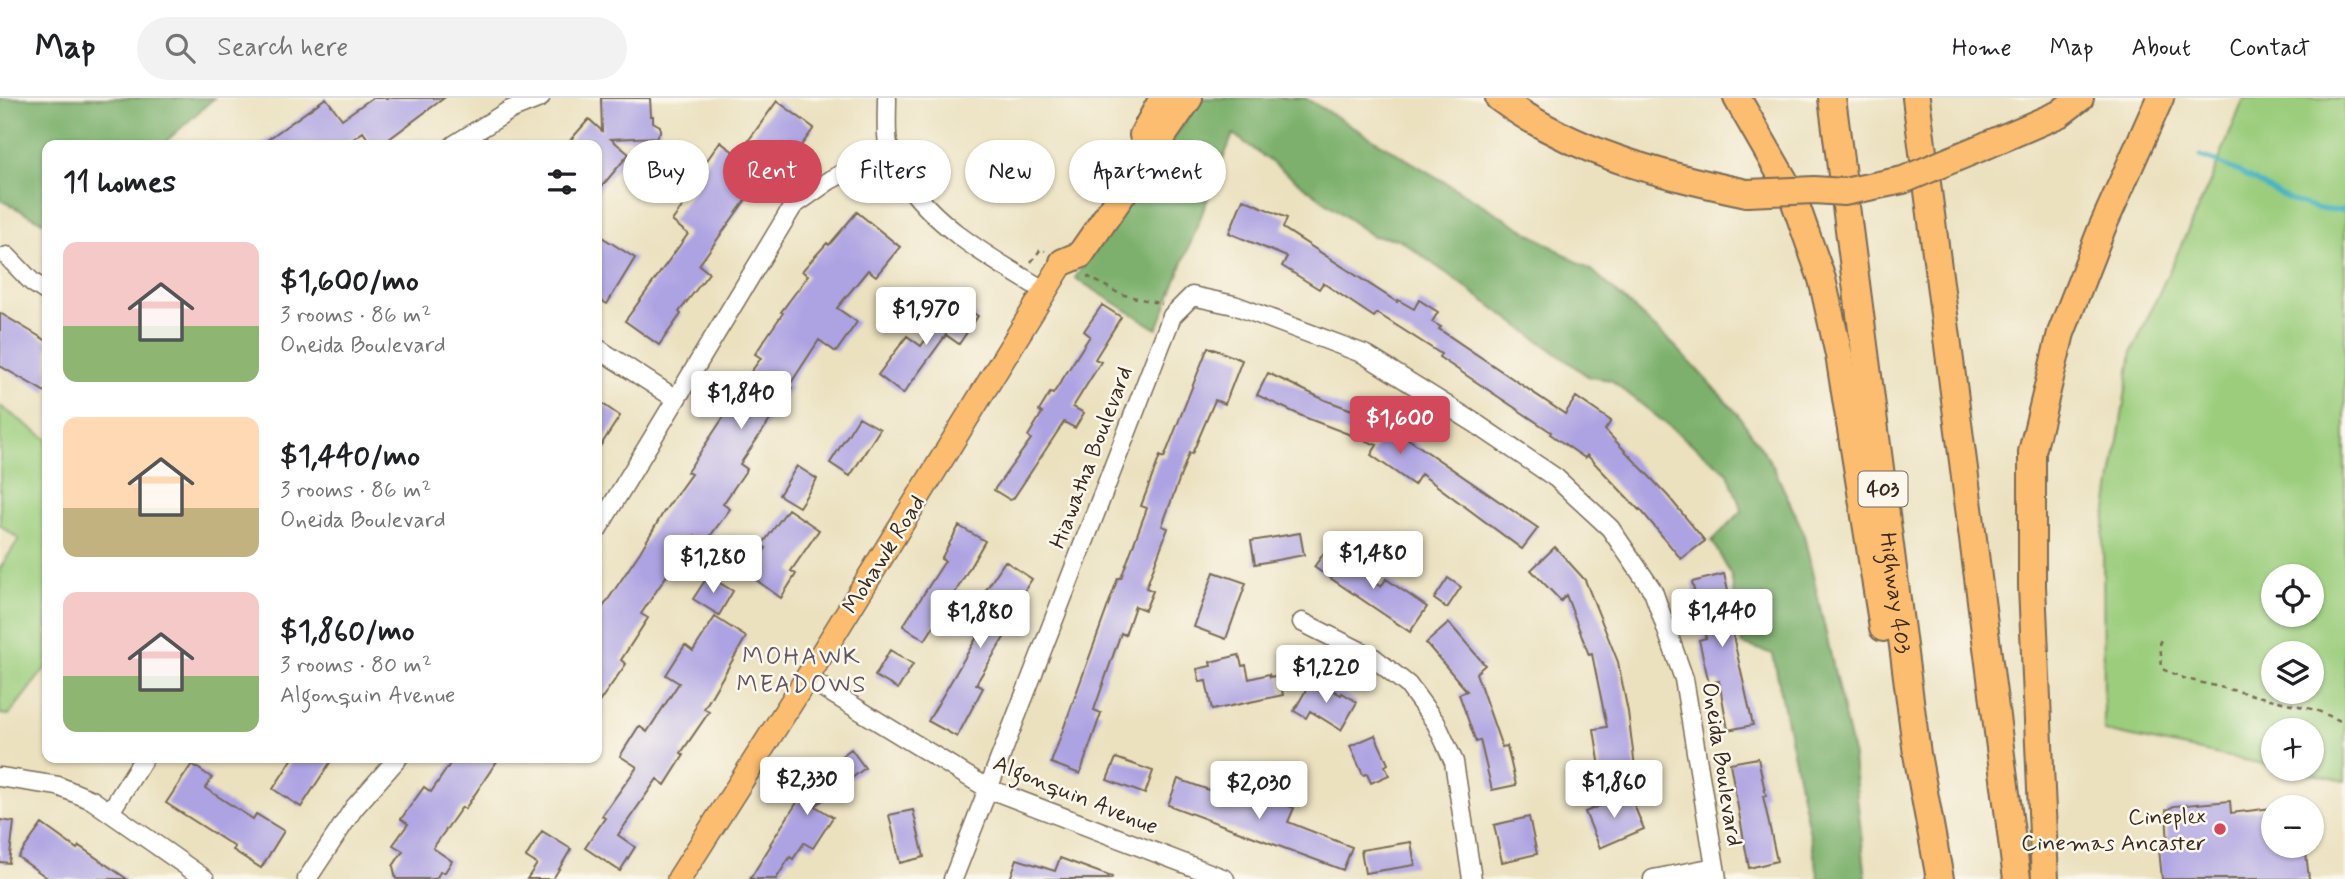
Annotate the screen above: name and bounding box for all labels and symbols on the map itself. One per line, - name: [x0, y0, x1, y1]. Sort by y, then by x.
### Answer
- pin: $1,970: [869, 288, 983, 347]
- street label: Hiawatha Boulevard: [1043, 362, 1140, 553]
- pin: $1,840: [684, 372, 798, 431]
- pin: $1,600: [1343, 396, 1457, 456]
- road number: 403: [1858, 472, 1908, 506]
- street label: Mohawk Road: [836, 490, 933, 620]
- street label: Highway 403: [1871, 530, 1917, 656]
- pin: $1,480: [1316, 532, 1430, 591]
- pin: $1,280: [656, 536, 770, 595]
- pin: $1,440: [1665, 589, 1779, 649]
- pin: $1,880: [923, 590, 1037, 650]
- district label: MOHAWK MEADOWS: [736, 642, 868, 701]
- pin: $1,220: [1269, 646, 1383, 705]
- street label: Oneida Boulevard: [1693, 680, 1749, 848]
- street label: Algonquin Avenue: [988, 749, 1162, 844]
- pin: $2,330: [750, 758, 864, 817]
- pin: $1,860: [1557, 760, 1671, 820]
- pin: $2,030: [1202, 762, 1316, 821]
- place label: Cineplex Cinemas Ancaster: [2021, 803, 2206, 859]
- marker: Cineplex Cinemas Ancaster: [2212, 821, 2228, 837]

